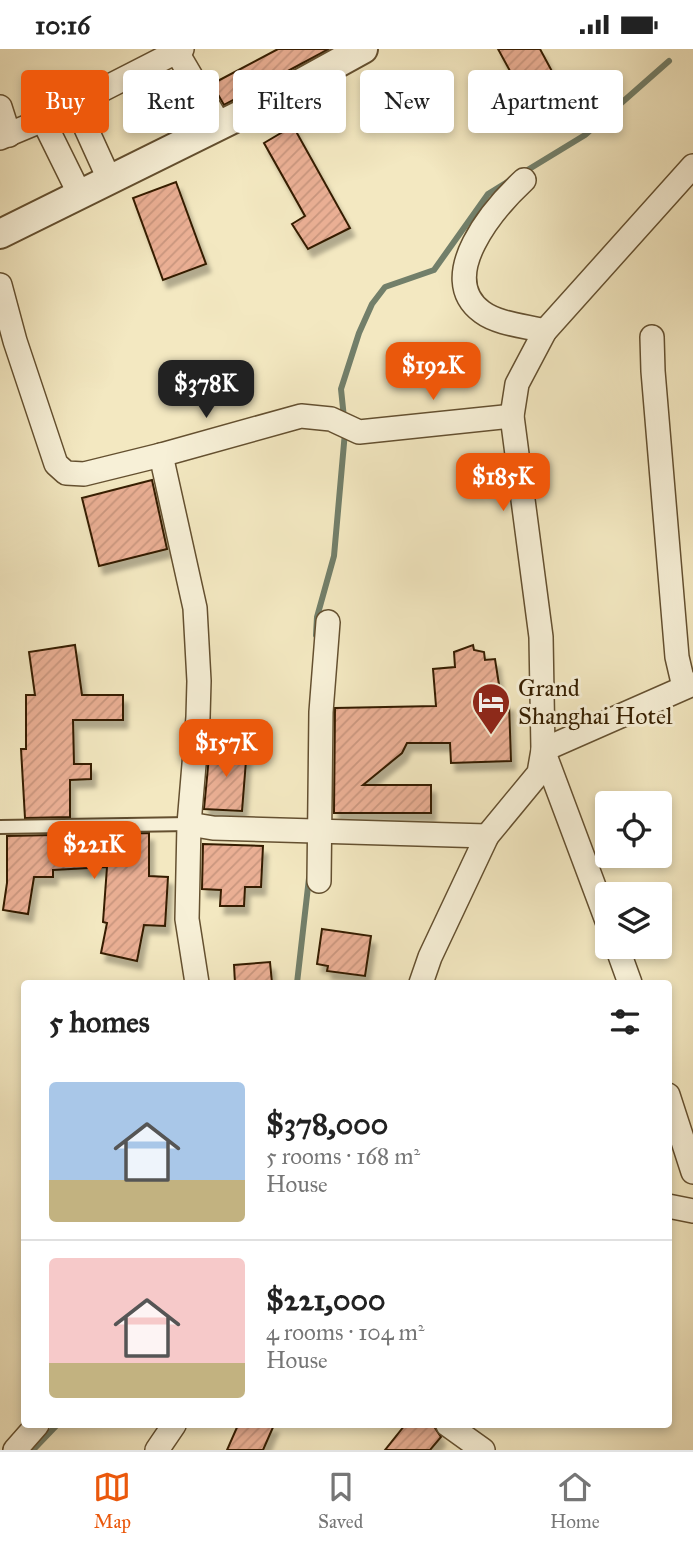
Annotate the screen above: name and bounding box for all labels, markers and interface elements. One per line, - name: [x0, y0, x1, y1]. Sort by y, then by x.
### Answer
- text: 10:16: [35, 9, 90, 41]
- chip: Buy: [21, 70, 109, 133]
- chip: Rent: [123, 70, 219, 133]
- chip: Filters: [233, 70, 346, 133]
- chip: New: [360, 70, 454, 133]
- chip: Apartment: [468, 70, 623, 133]
- pin: $192K: [384, 343, 482, 402]
- text: $192K: [402, 351, 464, 379]
- pin: $378K: [157, 361, 255, 420]
- text: $378K: [174, 369, 238, 397]
- pin: $185K: [454, 454, 552, 513]
- text: $185K: [472, 462, 534, 490]
- place label: Grand Shanghai Hotel: [518, 673, 673, 731]
- hotel icon: Grand Shanghai Hotel: [470, 681, 512, 736]
- pin: $157K: [177, 719, 275, 779]
- text: $157K: [195, 728, 257, 756]
- map controls: [595, 791, 672, 959]
- button: locate: [595, 791, 672, 868]
- pin: $221K: [45, 821, 143, 881]
- text: $221K: [63, 830, 125, 858]
- button: layers: [595, 882, 672, 959]
- icon: filters: [606, 1003, 644, 1041]
- text: 5 homes: [49, 1004, 150, 1040]
- text: $378,000: [266, 1106, 388, 1142]
- icon: home: [105, 1110, 189, 1194]
- text: 5 rooms · 168 m²: [266, 1142, 420, 1170]
- text: House: [266, 1170, 328, 1198]
- text: $221,000: [266, 1282, 385, 1318]
- icon: home: [105, 1286, 189, 1370]
- text: 4 rooms · 104 m²: [266, 1318, 425, 1346]
- text: House: [266, 1346, 328, 1374]
- tab: Map: [93, 1468, 131, 1533]
- tab: Saved: [318, 1468, 363, 1533]
- tab: Home: [550, 1468, 600, 1533]

